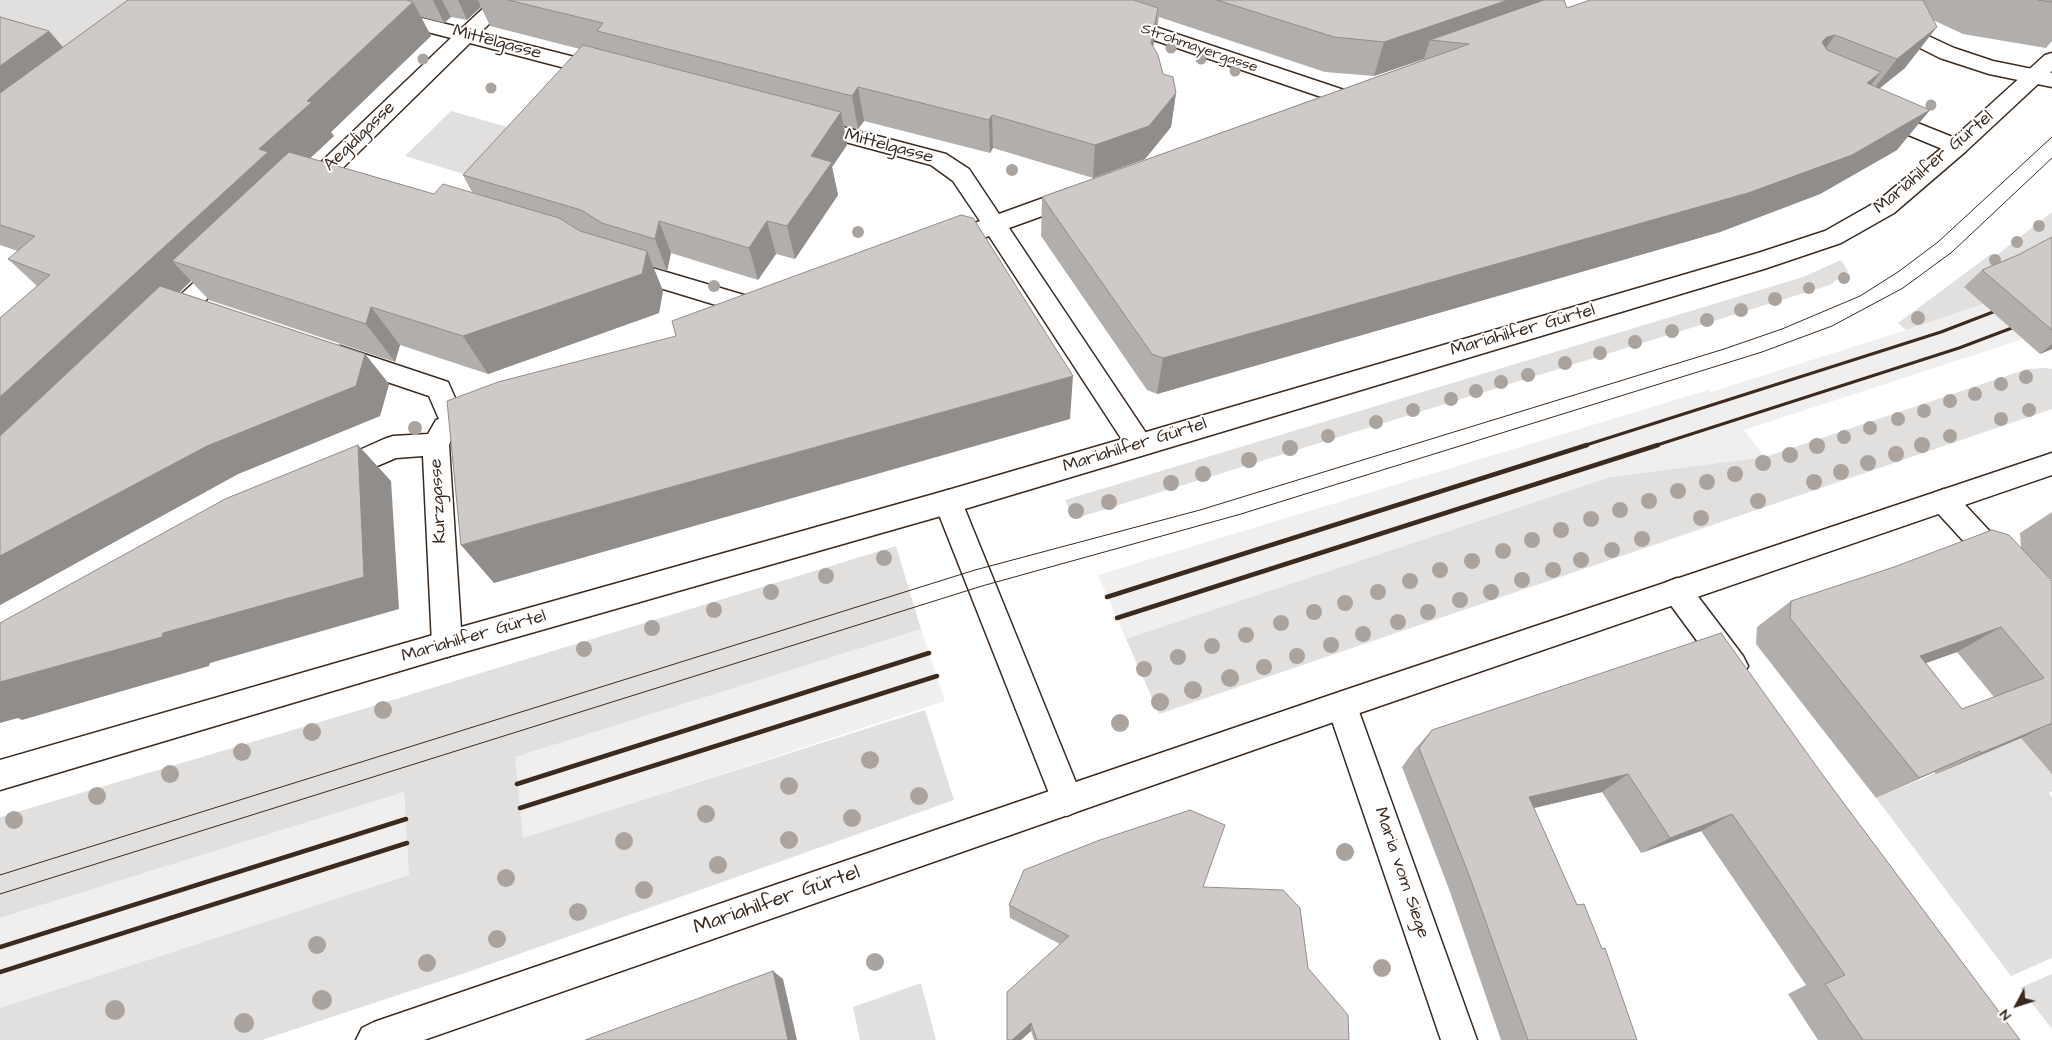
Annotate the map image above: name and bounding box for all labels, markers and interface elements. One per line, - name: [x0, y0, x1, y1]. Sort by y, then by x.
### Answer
- street label: Mittelgasse: [450, 21, 544, 65]
- street label: Strohmayergasse: [1138, 21, 1260, 77]
- street label: Aegidigasse: [320, 97, 400, 177]
- street label: Mariahilfer Gürtel: [1870, 107, 1998, 219]
- street label: Mittelgasse: [842, 125, 936, 169]
- street label: Mariahilfer Gürtel: [1448, 300, 1598, 362]
- street label: Mariahilfer Gürtel: [1060, 414, 1210, 478]
- street label: Kurzgasse: [426, 458, 452, 544]
- street label: Mariahilfer Gürtel: [399, 606, 549, 668]
- street label: Maria vom Siege: [1369, 805, 1433, 941]
- street label: Mariahilfer Gürtel: [691, 861, 863, 941]
- north arrow: [1992, 980, 2042, 1030]
- text: N: [1995, 1005, 2016, 1024]

